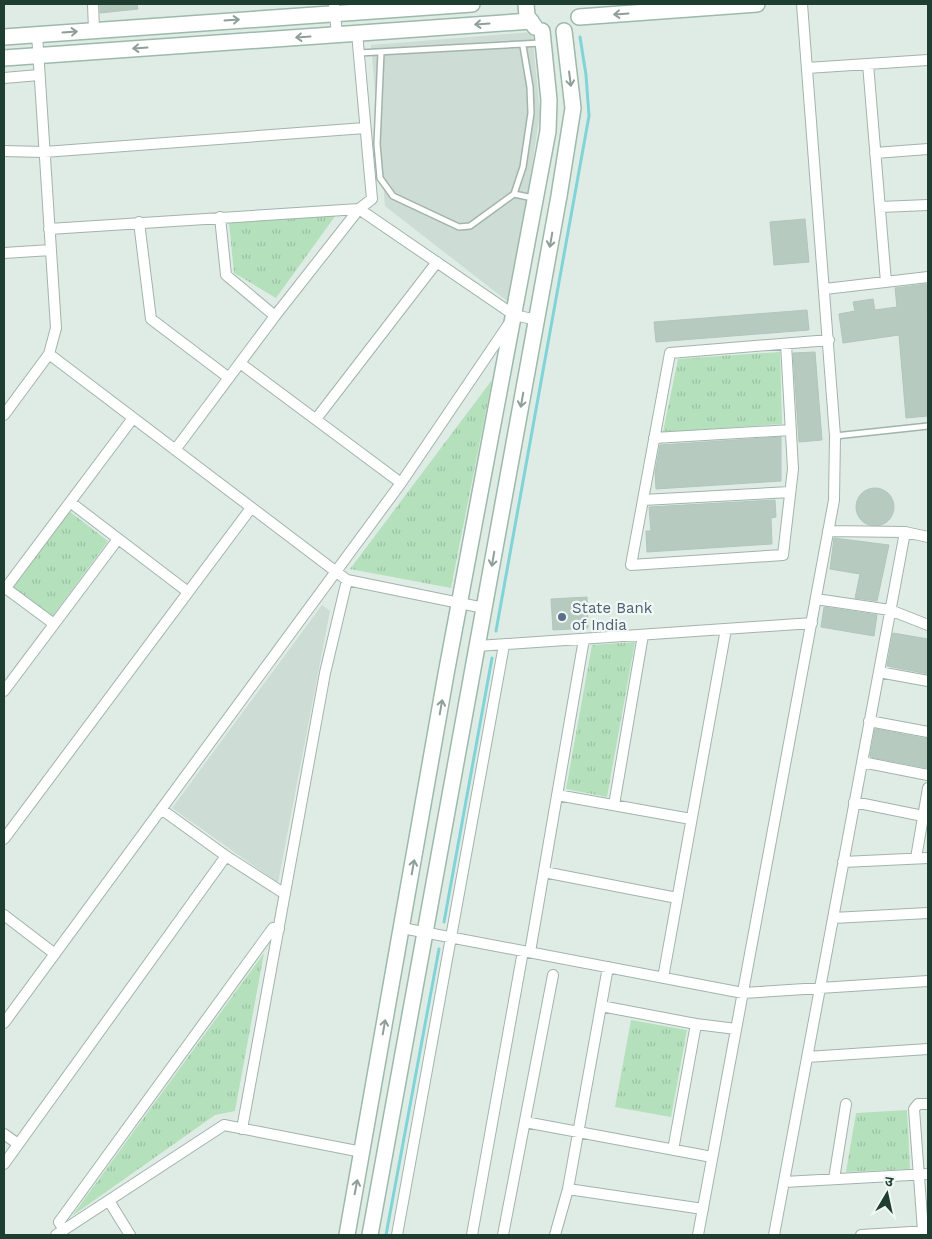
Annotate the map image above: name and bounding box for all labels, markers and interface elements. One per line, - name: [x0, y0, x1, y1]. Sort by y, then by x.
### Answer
- one-way arrow: [613, 9, 629, 18]
- one-way arrow: [224, 16, 240, 25]
- one-way arrow: [474, 20, 490, 29]
- one-way arrow: [62, 27, 78, 37]
- one-way arrow: [295, 32, 311, 42]
- one-way arrow: [133, 44, 149, 53]
- one-way arrow: [566, 71, 576, 87]
- one-way arrow: [546, 231, 556, 247]
- one-way arrow: [517, 391, 527, 407]
- one-way arrow: [488, 551, 498, 567]
- place label: State Bank of India: [572, 599, 653, 634]
- marker: State Bank of India: [556, 611, 568, 623]
- one-way arrow: [436, 700, 446, 716]
- one-way arrow: [408, 860, 418, 876]
- one-way arrow: [380, 1020, 390, 1036]
- north arrow: [862, 1169, 912, 1219]
- text: उ: [884, 1173, 895, 1190]
- one-way arrow: [351, 1180, 361, 1196]

